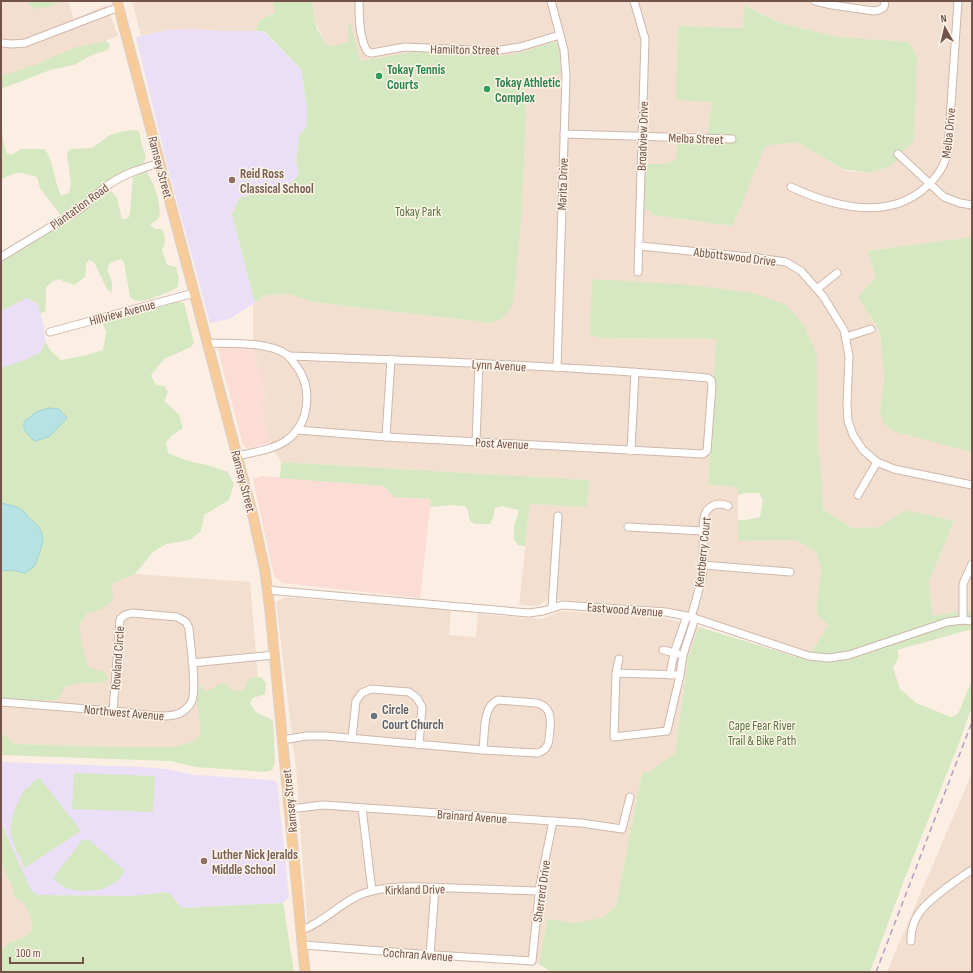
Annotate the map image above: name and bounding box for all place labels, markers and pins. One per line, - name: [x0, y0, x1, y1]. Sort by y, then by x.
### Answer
- place label: Tokay Tennis Courts: [387, 62, 445, 93]
- marker: Tokay Tennis Courts: [374, 71, 384, 81]
- place label: Tokay Athletic Complex: [495, 75, 561, 106]
- marker: Tokay Athletic Complex: [482, 84, 492, 94]
- place label: Reid Ross Classical School: [240, 166, 314, 197]
- marker: Reid Ross Classical School: [227, 175, 237, 185]
- place label: Circle Court Church: [382, 702, 444, 733]
- marker: Circle Court Church: [369, 711, 379, 721]
- place label: Luther Nick Jeralds Middle School: [212, 847, 298, 878]
- marker: Luther Nick Jeralds Middle School: [199, 856, 209, 866]

